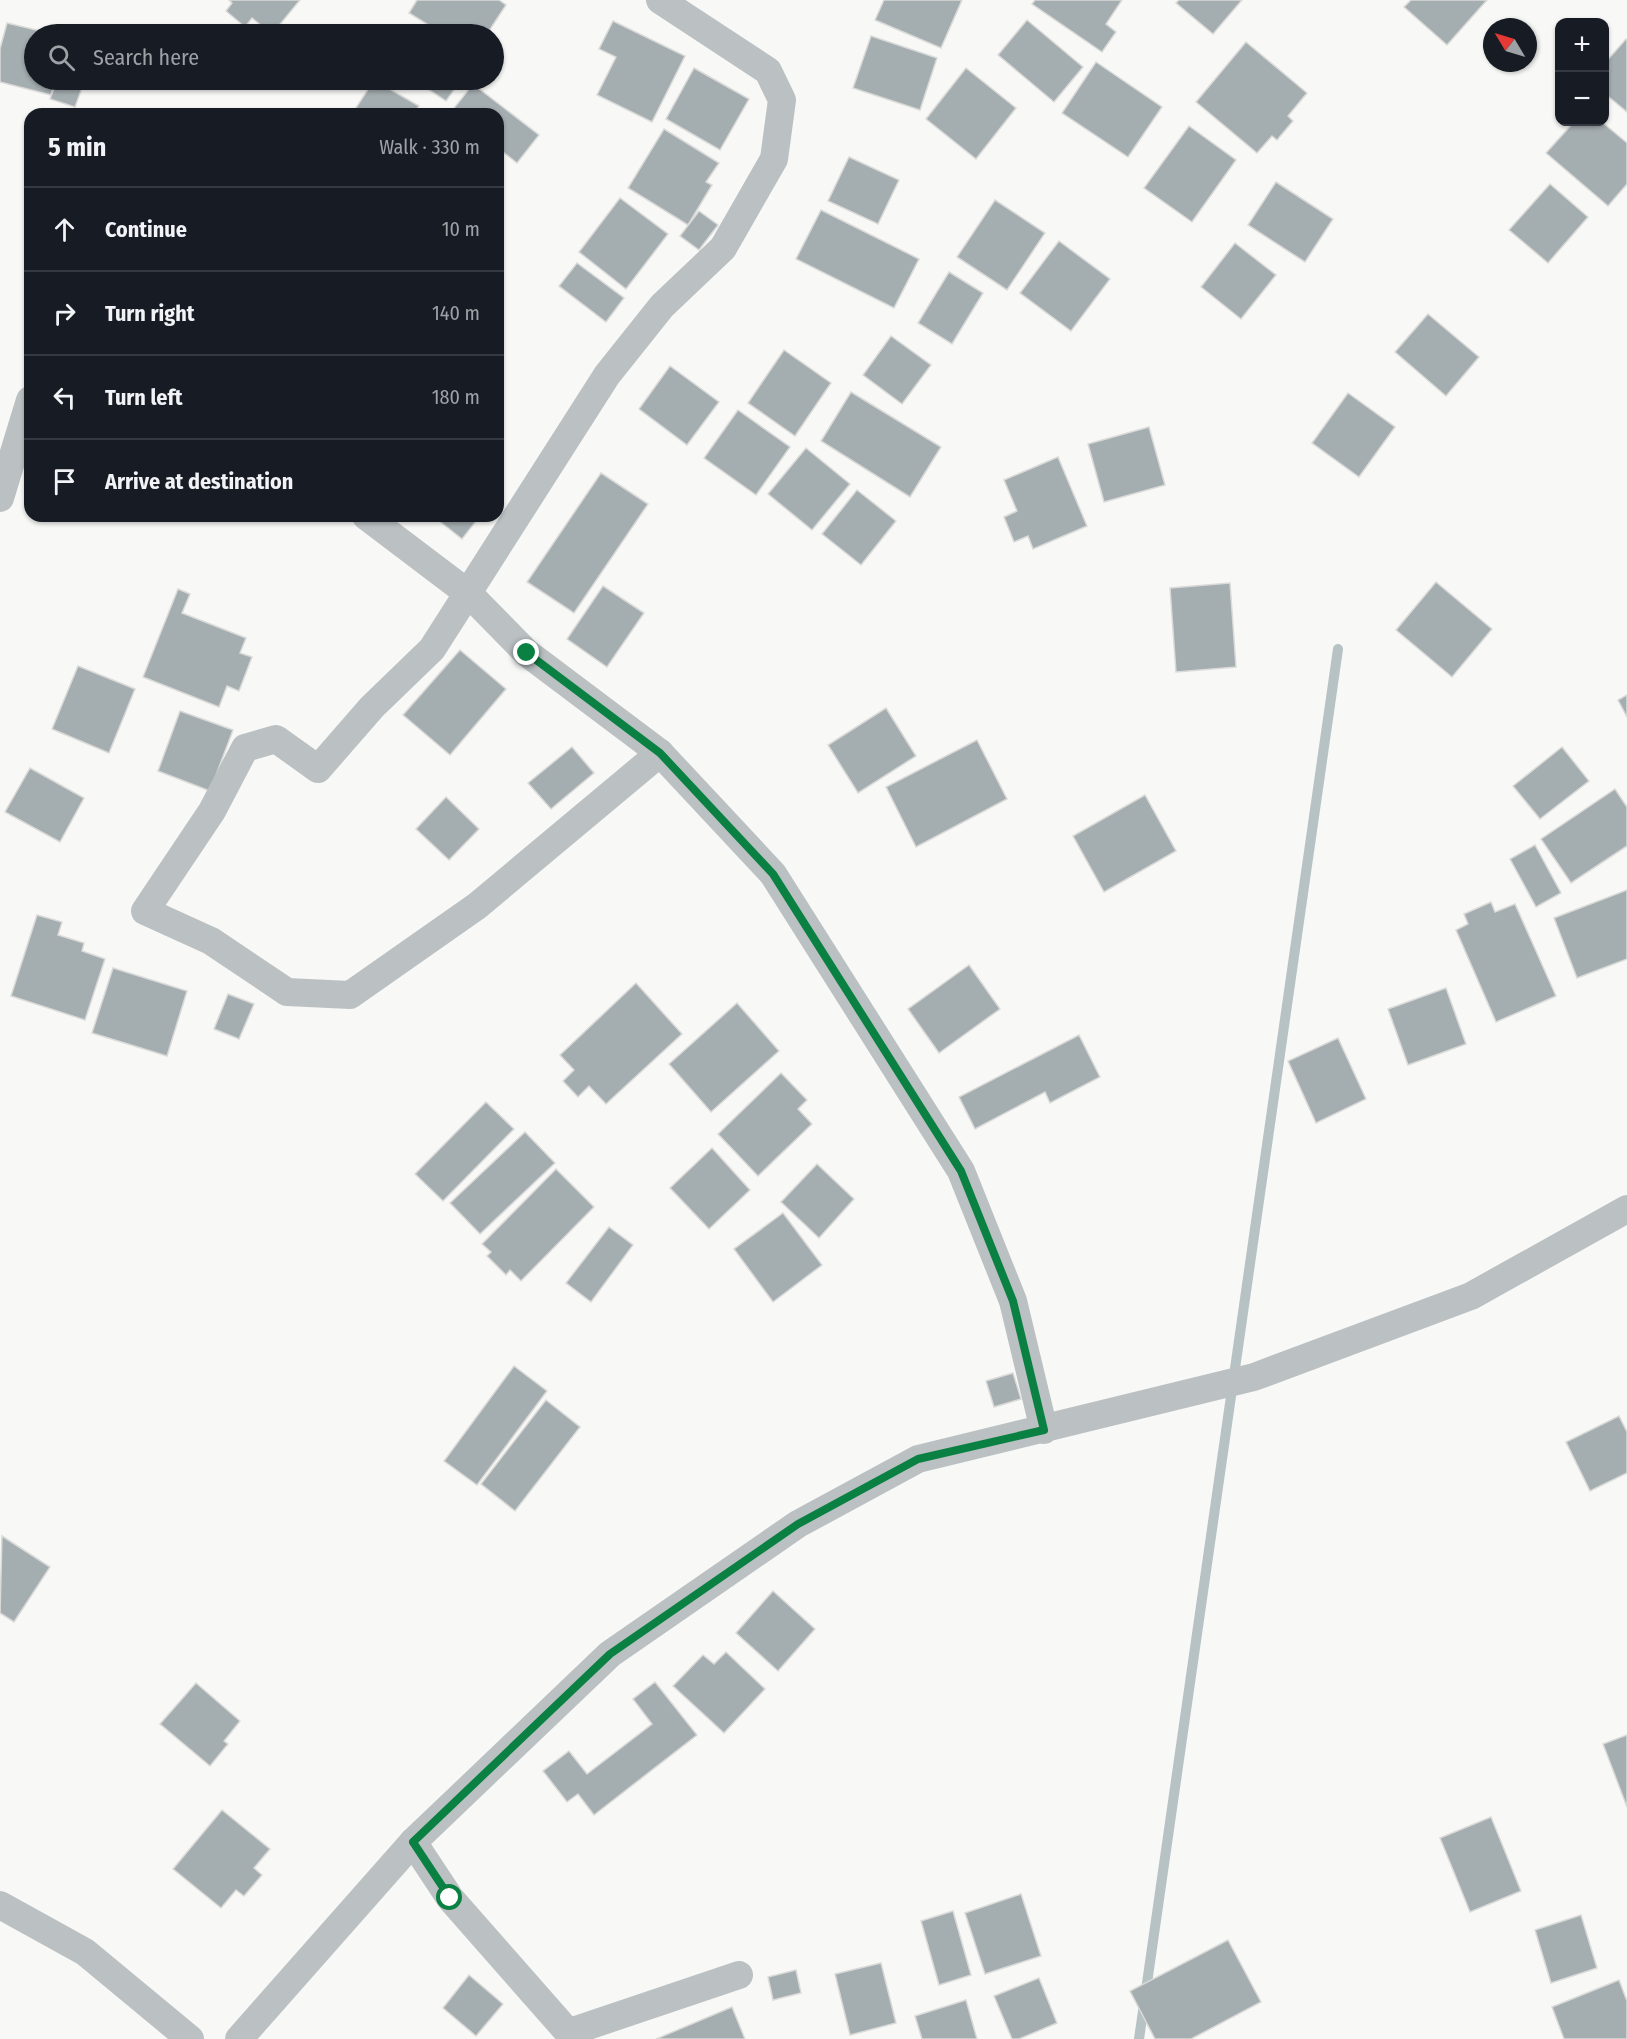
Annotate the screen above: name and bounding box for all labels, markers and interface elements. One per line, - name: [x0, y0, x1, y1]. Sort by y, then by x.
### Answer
- north arrow: [1483, 18, 1537, 72]
- map controls: [1555, 18, 1609, 126]
- button: +: [1555, 18, 1609, 72]
- search box: [24, 24, 504, 90]
- icon: search: [45, 41, 78, 74]
- text: Search here: [93, 44, 199, 71]
- button: −: [1555, 72, 1609, 126]
- text: 5 min: [48, 132, 106, 163]
- text: Walk · 330 m: [379, 135, 480, 159]
- icon: ahead: [48, 213, 81, 246]
- text: Continue: [105, 216, 187, 243]
- text: 10 m: [442, 217, 480, 241]
- icon: right: [48, 297, 81, 330]
- text: Turn right: [105, 300, 194, 327]
- text: 140 m: [432, 301, 480, 325]
- icon: left: [48, 381, 81, 414]
- text: Turn left: [105, 384, 183, 411]
- text: 180 m: [432, 385, 480, 409]
- icon: arrive: [48, 465, 81, 498]
- text: Arrive at destination: [105, 468, 293, 495]
- route end: [513, 639, 539, 665]
- route start: [436, 1884, 462, 1910]

